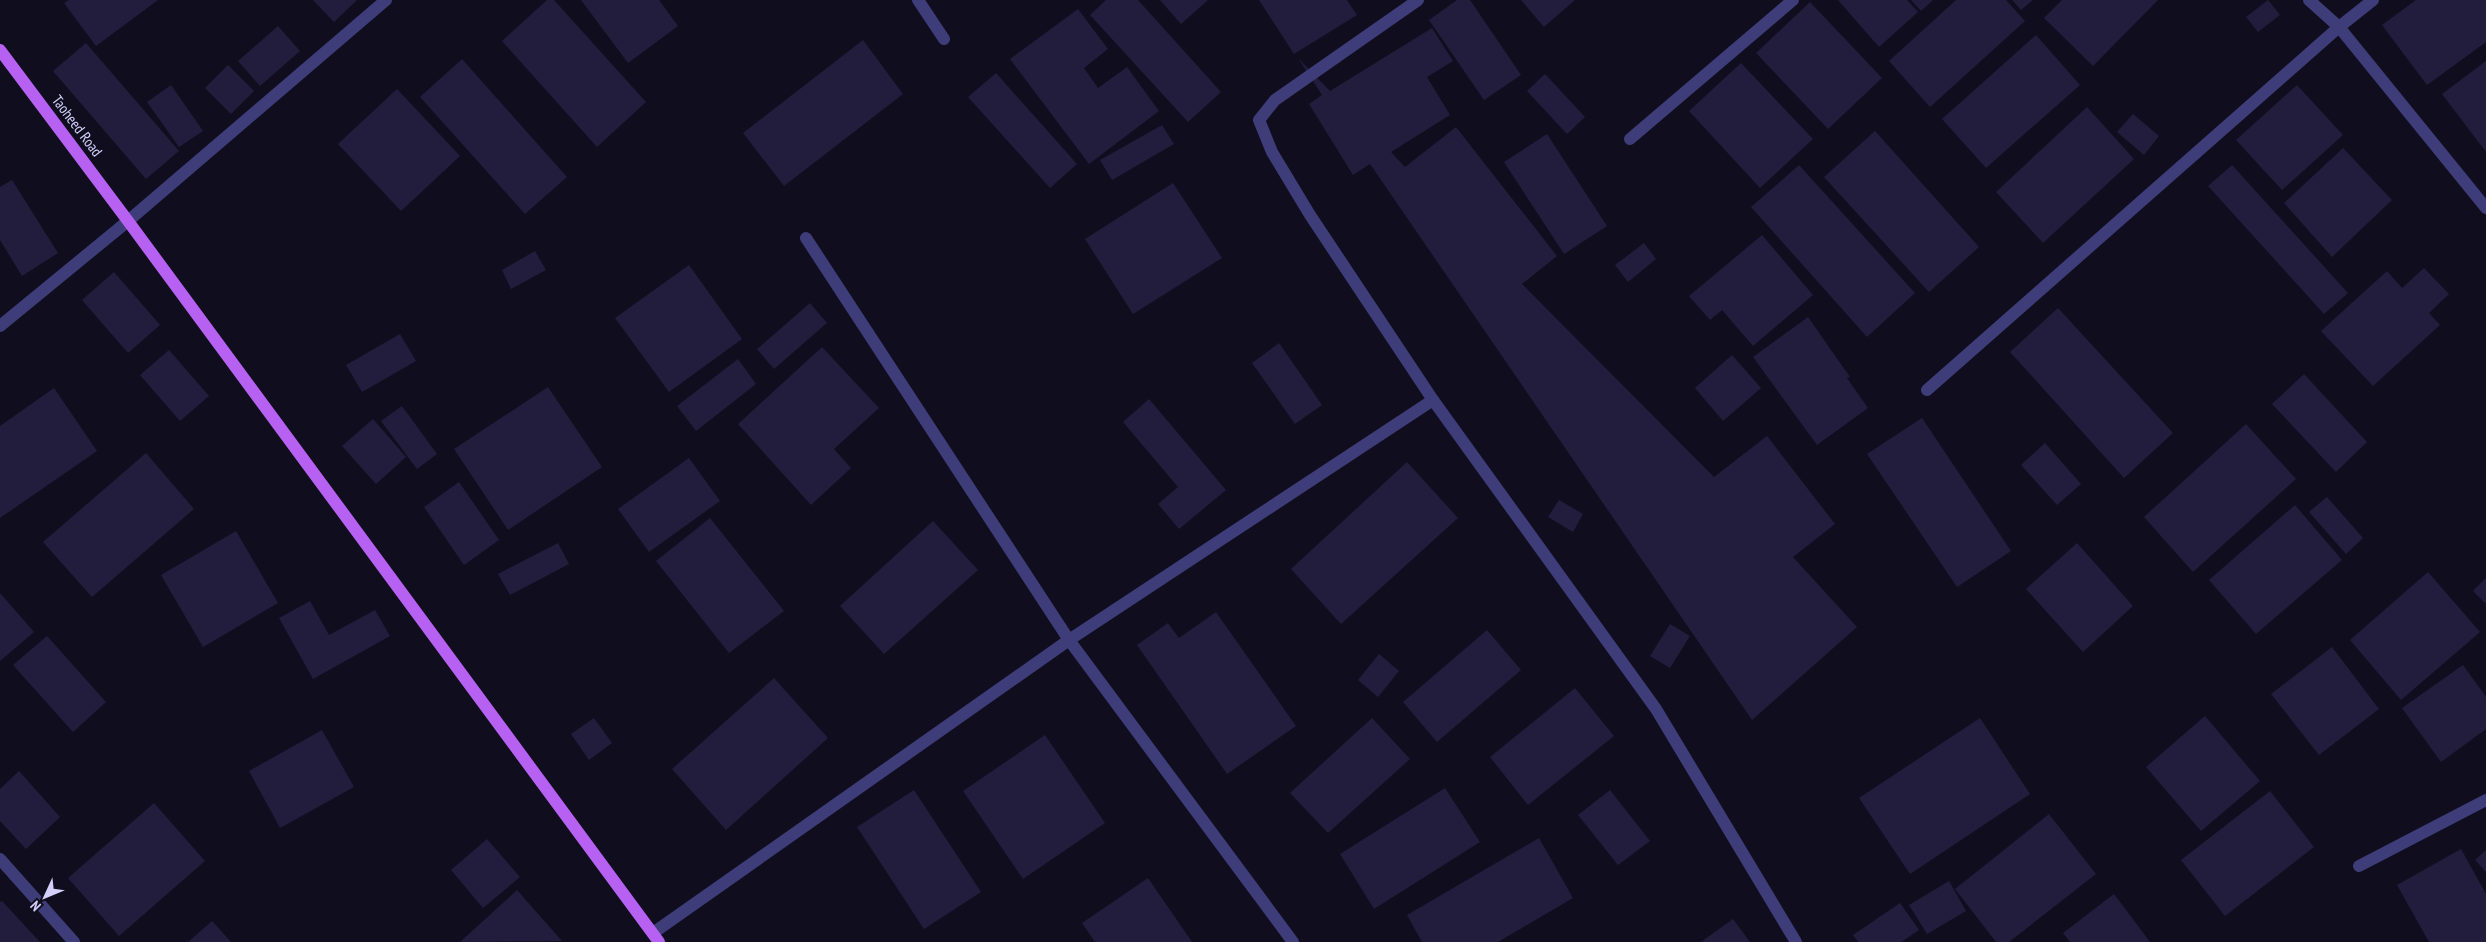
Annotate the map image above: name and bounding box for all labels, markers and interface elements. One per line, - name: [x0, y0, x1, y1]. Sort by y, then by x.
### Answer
- street label: Taoheed Road: [48, 91, 107, 160]
- north arrow: [20, 872, 70, 922]
- text: N: [27, 897, 45, 915]

